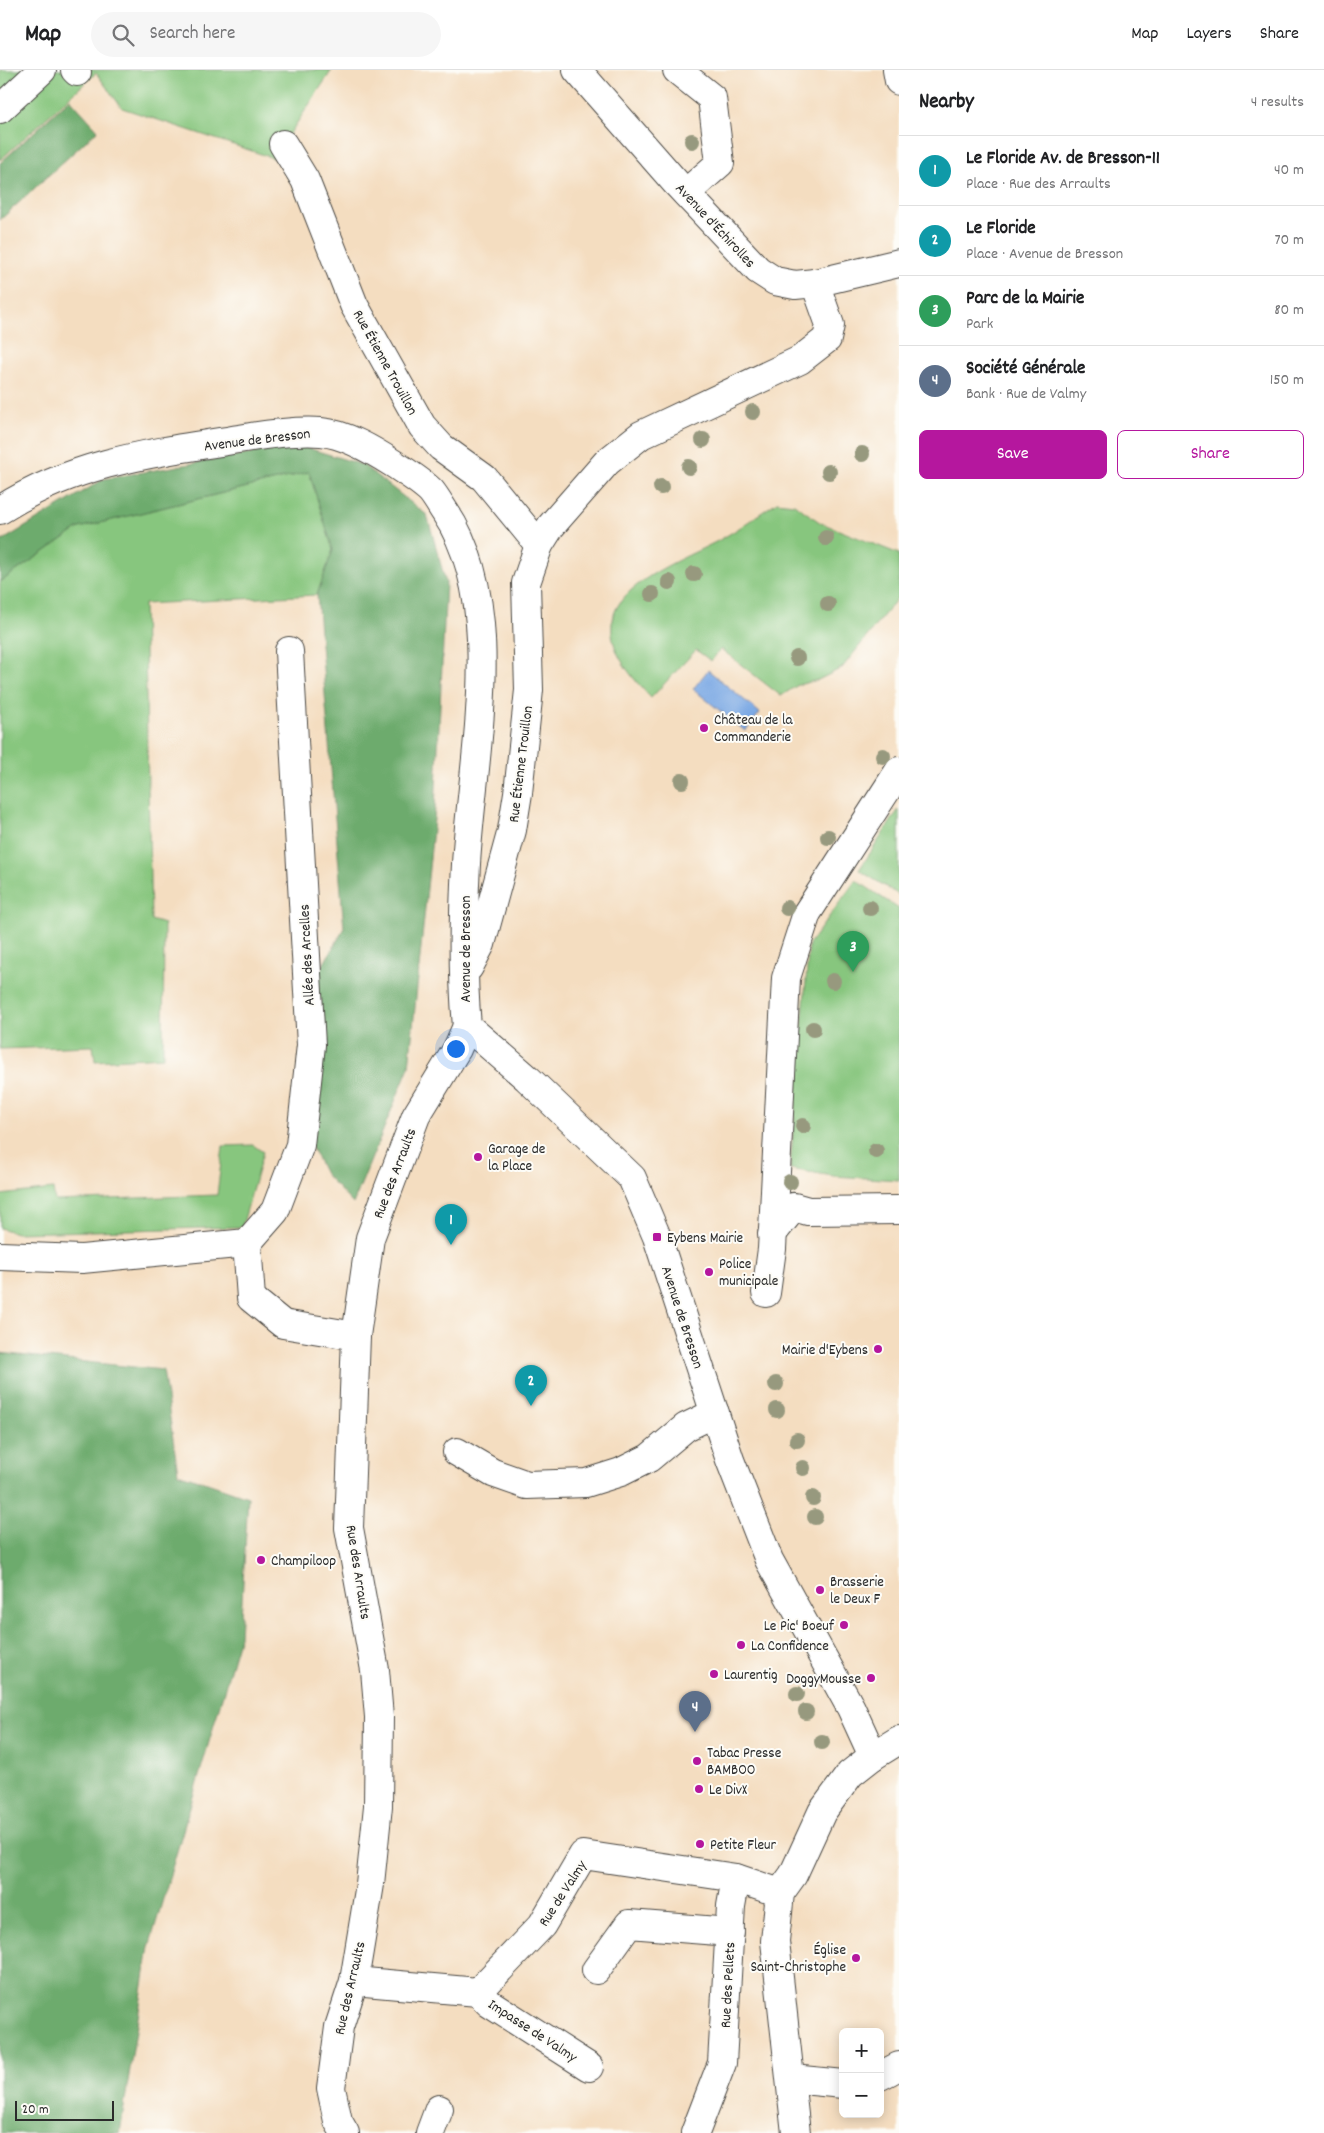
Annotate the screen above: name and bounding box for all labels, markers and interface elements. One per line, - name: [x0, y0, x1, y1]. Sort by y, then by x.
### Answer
- search box: [91, 12, 441, 57]
- text: Map: [25, 18, 61, 52]
- icon: search: [109, 21, 137, 49]
- text: Search here: [149, 21, 235, 48]
- text: Map: [1131, 22, 1158, 47]
- text: Layers: [1186, 22, 1232, 47]
- text: Share: [1260, 22, 1299, 47]
- text: Nearby: [919, 88, 974, 118]
- text: 4 results: [1251, 91, 1304, 114]
- text: Le Floride Av. de Bresson-11: [966, 146, 1160, 173]
- text: 1: [933, 159, 937, 182]
- text: 40 m: [1274, 159, 1304, 182]
- text: Place · Rue des Arraults: [966, 173, 1111, 196]
- street label: Avenue d'Échirolles: [669, 179, 760, 274]
- text: Le Floride: [966, 216, 1036, 243]
- text: 2: [932, 229, 939, 252]
- text: 70 m: [1274, 229, 1304, 252]
- text: Place · Avenue de Bresson: [966, 243, 1123, 266]
- text: Parc de la Mairie: [966, 286, 1084, 313]
- text: 3: [931, 299, 939, 322]
- text: 80 m: [1274, 299, 1304, 322]
- street label: Rue Étienne Trouillon: [346, 306, 422, 420]
- text: Park: [966, 313, 993, 336]
- text: Société Générale: [966, 356, 1085, 383]
- text: 4: [932, 369, 938, 392]
- text: 150 m: [1270, 369, 1304, 392]
- text: Bank · Rue de Valmy: [966, 383, 1086, 406]
- street label: Avenue de Bresson: [203, 424, 312, 458]
- button: Save: [919, 430, 1107, 479]
- button: Share: [1117, 430, 1304, 479]
- street label: Rue Étienne Trouillon: [504, 704, 540, 824]
- place label: Château de la Commanderie: [714, 710, 793, 749]
- marker: Château de la Commanderie: [698, 722, 710, 734]
- street label: Avenue de Bresson: [456, 895, 478, 1003]
- street label: Allée des Arcelles: [294, 904, 322, 1006]
- pin: 3: [837, 931, 869, 972]
- your location: [443, 1036, 469, 1062]
- street label: Rue des Arraults: [368, 1125, 423, 1222]
- place label: Garage de la Place: [488, 1139, 546, 1178]
- marker: Garage de la Place: [472, 1151, 484, 1163]
- pin: 1: [435, 1204, 467, 1245]
- place label: Eybens Mairie: [667, 1228, 744, 1250]
- marker: Eybens Mairie: [651, 1231, 663, 1243]
- place label: Police municipale: [719, 1254, 779, 1293]
- street label: Avenue de Bresson: [654, 1263, 708, 1372]
- marker: Police municipale: [703, 1266, 715, 1278]
- place label: Mairie d'Eybens: [782, 1340, 868, 1362]
- marker: Mairie d'Eybens: [872, 1343, 884, 1355]
- pin: 2: [515, 1365, 547, 1406]
- street label: Rue des Arraults: [339, 1523, 375, 1621]
- place label: Champiloop: [271, 1551, 336, 1573]
- marker: Champiloop: [255, 1554, 267, 1566]
- place label: Brasserie le Deux F: [830, 1572, 884, 1611]
- marker: Brasserie le Deux F: [814, 1584, 826, 1596]
- place label: Le Pic' Boeuf: [764, 1616, 835, 1638]
- marker: Le Pic' Boeuf: [838, 1619, 850, 1631]
- place label: La Confidence: [751, 1636, 829, 1658]
- marker: La Confidence: [735, 1639, 747, 1651]
- place label: Laurentig: [724, 1665, 778, 1687]
- marker: Laurentig: [708, 1668, 720, 1680]
- place label: DoggyMousse: [786, 1669, 861, 1691]
- marker: DoggyMousse: [865, 1672, 877, 1684]
- pin: 4: [679, 1691, 711, 1732]
- place label: Tabac Presse BAMBOO: [707, 1743, 782, 1782]
- marker: Tabac Presse BAMBOO: [691, 1755, 703, 1767]
- place label: Le DivX: [709, 1780, 747, 1802]
- marker: Le DivX: [693, 1783, 705, 1795]
- place label: Petite Fleur: [710, 1835, 777, 1857]
- marker: Petite Fleur: [694, 1838, 706, 1850]
- street label: Rue de Valmy: [534, 1856, 594, 1932]
- street label: Rue des Arraults: [329, 1939, 372, 2037]
- place label: Église Saint-Christophe: [751, 1940, 846, 1979]
- street label: Rue des Pellets: [716, 1941, 742, 2029]
- marker: Église Saint-Christophe: [850, 1952, 862, 1964]
- street label: Impasse de Valmy: [483, 1994, 582, 2069]
- map controls: [839, 2028, 884, 2118]
- button: +: [839, 2028, 884, 2073]
- button: −: [839, 2073, 884, 2118]
- scale bar: [15, 2098, 114, 2121]
- text: 20 m: [22, 2100, 49, 2120]

